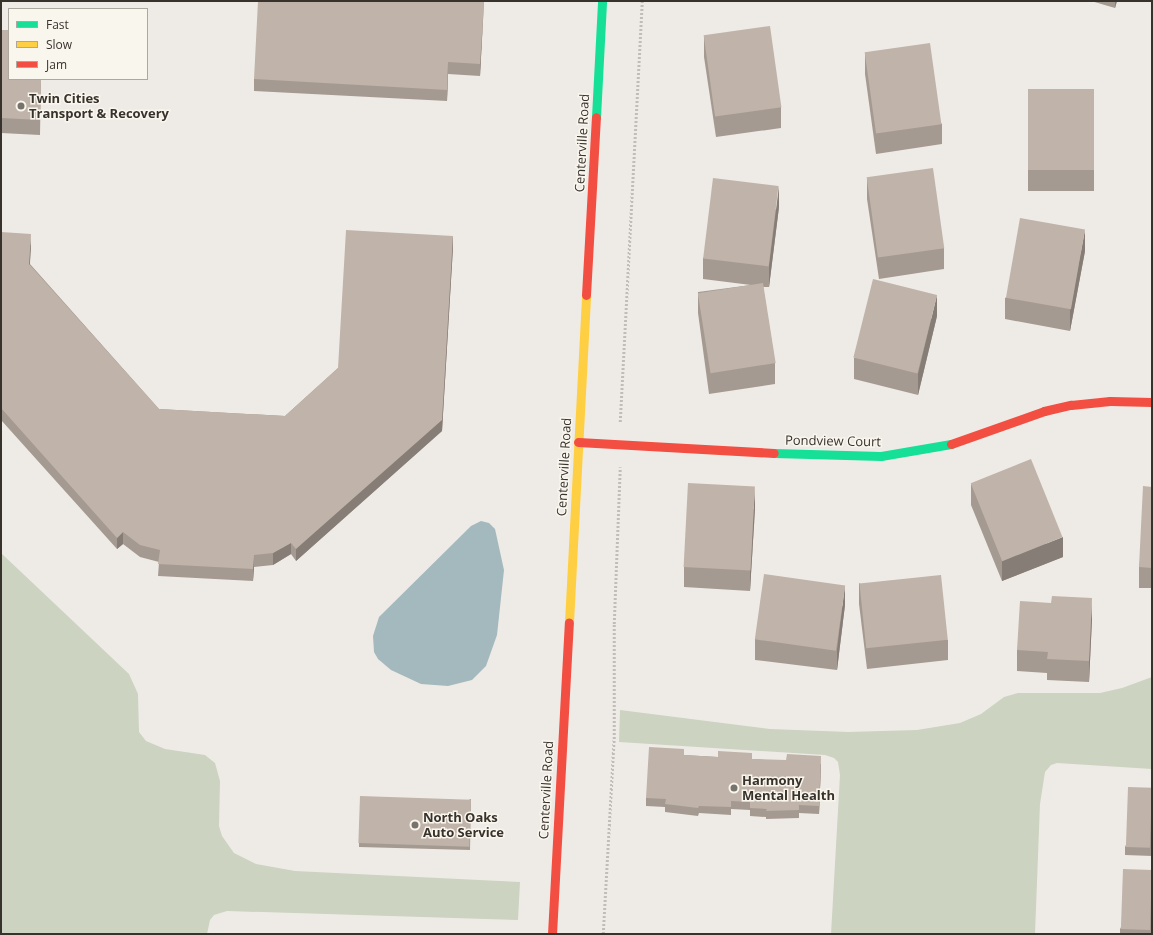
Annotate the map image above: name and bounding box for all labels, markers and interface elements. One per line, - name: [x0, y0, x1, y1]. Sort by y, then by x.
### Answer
- legend: [8, 8, 148, 80]
- text: Fast: [46, 16, 69, 33]
- text: Slow: [46, 36, 72, 53]
- text: Jam: [46, 56, 67, 73]
- place label: Twin Cities Transport & Recovery: [29, 91, 169, 122]
- street label: Centerville Road: [572, 93, 592, 193]
- marker: Twin Cities Transport & Recovery: [16, 101, 26, 111]
- street label: Centerville Road: [554, 417, 574, 517]
- street label: Pondview Court: [785, 432, 881, 450]
- street label: Centerville Road: [536, 740, 556, 840]
- place label: Harmony Mental Health: [742, 773, 835, 804]
- marker: Harmony Mental Health: [729, 783, 739, 793]
- place label: North Oaks Auto Service: [423, 810, 504, 841]
- marker: North Oaks Auto Service: [410, 820, 420, 830]

